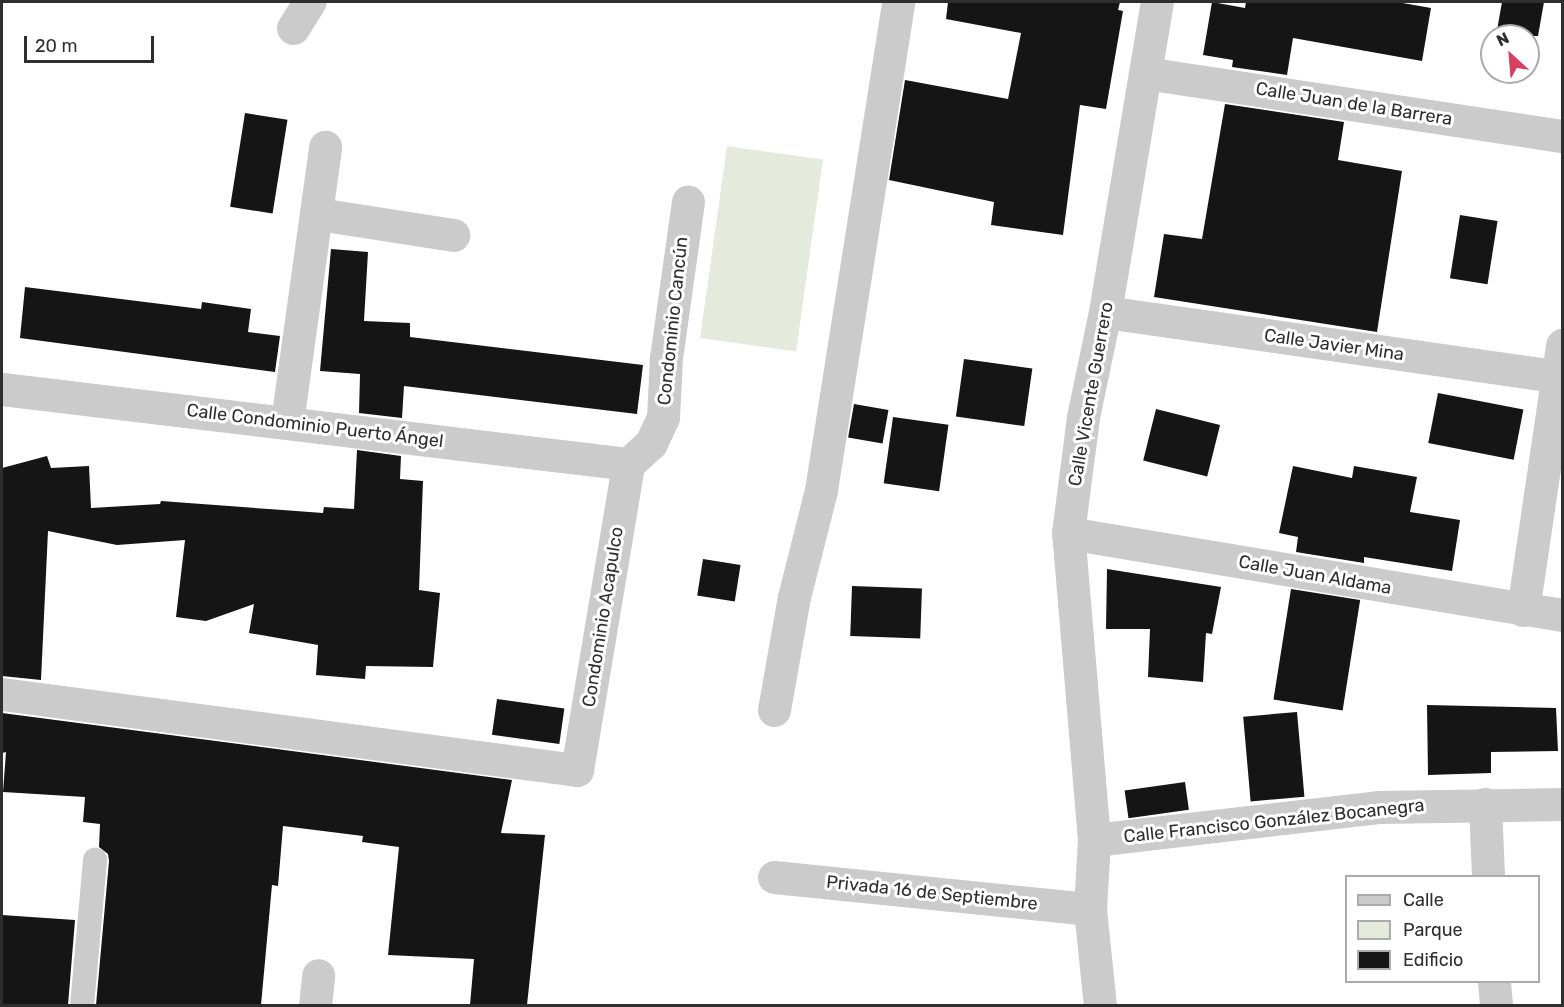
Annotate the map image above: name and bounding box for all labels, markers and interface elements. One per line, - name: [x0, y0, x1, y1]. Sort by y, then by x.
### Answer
- scale bar: [27, 24, 158, 62]
- north arrow: [1480, 24, 1540, 84]
- text: N: [1493, 28, 1512, 50]
- text: 20 m: [35, 35, 77, 57]
- street label: Calle Juan de la Barrera: [1254, 78, 1454, 130]
- street label: Condominio Cancún: [653, 236, 693, 406]
- street label: Calle Vicente Guerrero: [1064, 300, 1118, 488]
- street label: Calle Javier Mina: [1262, 324, 1406, 366]
- street label: Calle Condominio Puerto Ángel: [185, 399, 445, 453]
- street label: Condominio Acapulco: [578, 525, 628, 709]
- street label: Calle Juan Aldama: [1237, 551, 1393, 599]
- street label: Calle Francisco González Bocanegra: [1123, 794, 1425, 848]
- street label: Privada 16 de Septiembre: [825, 871, 1039, 915]
- legend: [1345, 875, 1540, 983]
- text: Calle: [1403, 889, 1444, 911]
- text: Parque: [1403, 919, 1463, 941]
- text: Edificio: [1403, 949, 1463, 971]

